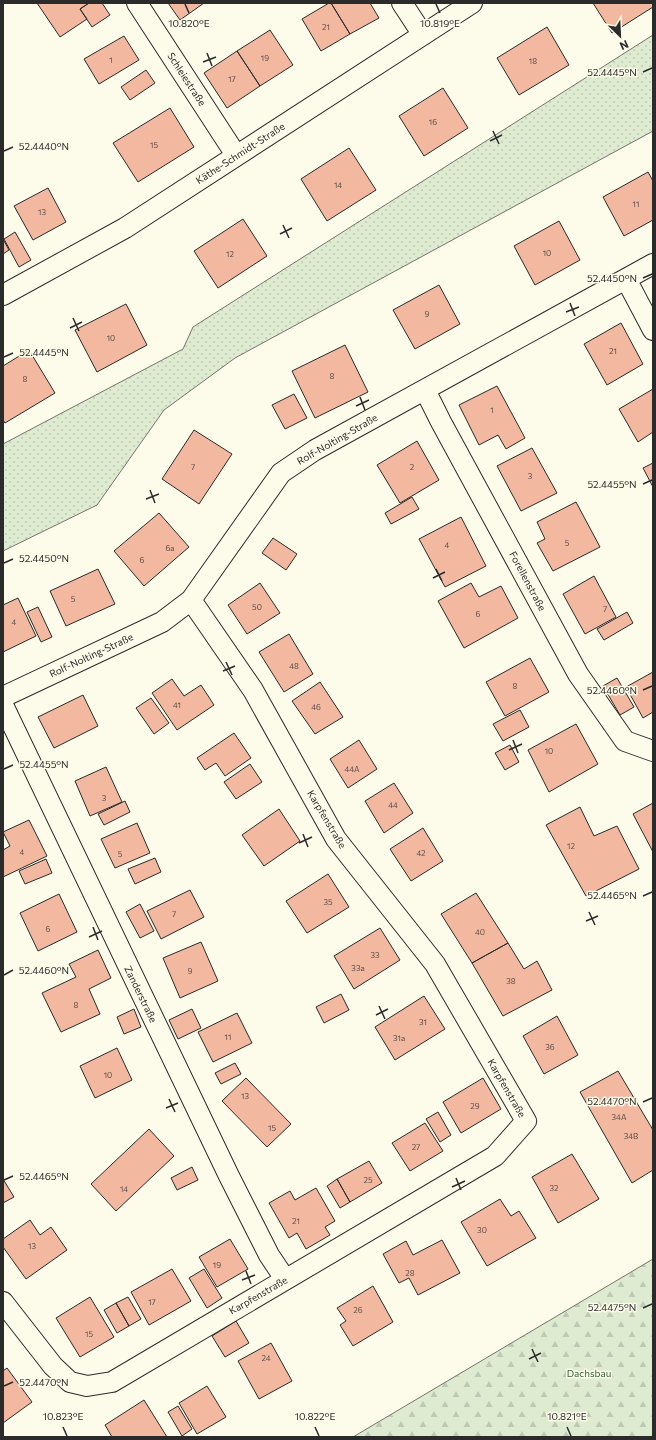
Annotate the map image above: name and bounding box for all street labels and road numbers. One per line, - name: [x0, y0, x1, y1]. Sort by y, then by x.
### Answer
- street label: Schleiestraße: [165, 50, 209, 108]
- street label: Käthe-Schmidt-Straße: [193, 120, 287, 186]
- street label: Rolf-Nolting-Straße: [295, 411, 379, 467]
- street label: Forellenstraße: [507, 549, 549, 613]
- street label: Rolf-Nolting-Straße: [47, 630, 135, 680]
- street label: Karpfenstraße: [305, 788, 349, 850]
- street label: Zanderstraße: [122, 964, 160, 1024]
- street label: Karpfenstraße: [485, 1057, 529, 1119]
- street label: Karpfenstraße: [227, 1273, 289, 1317]

